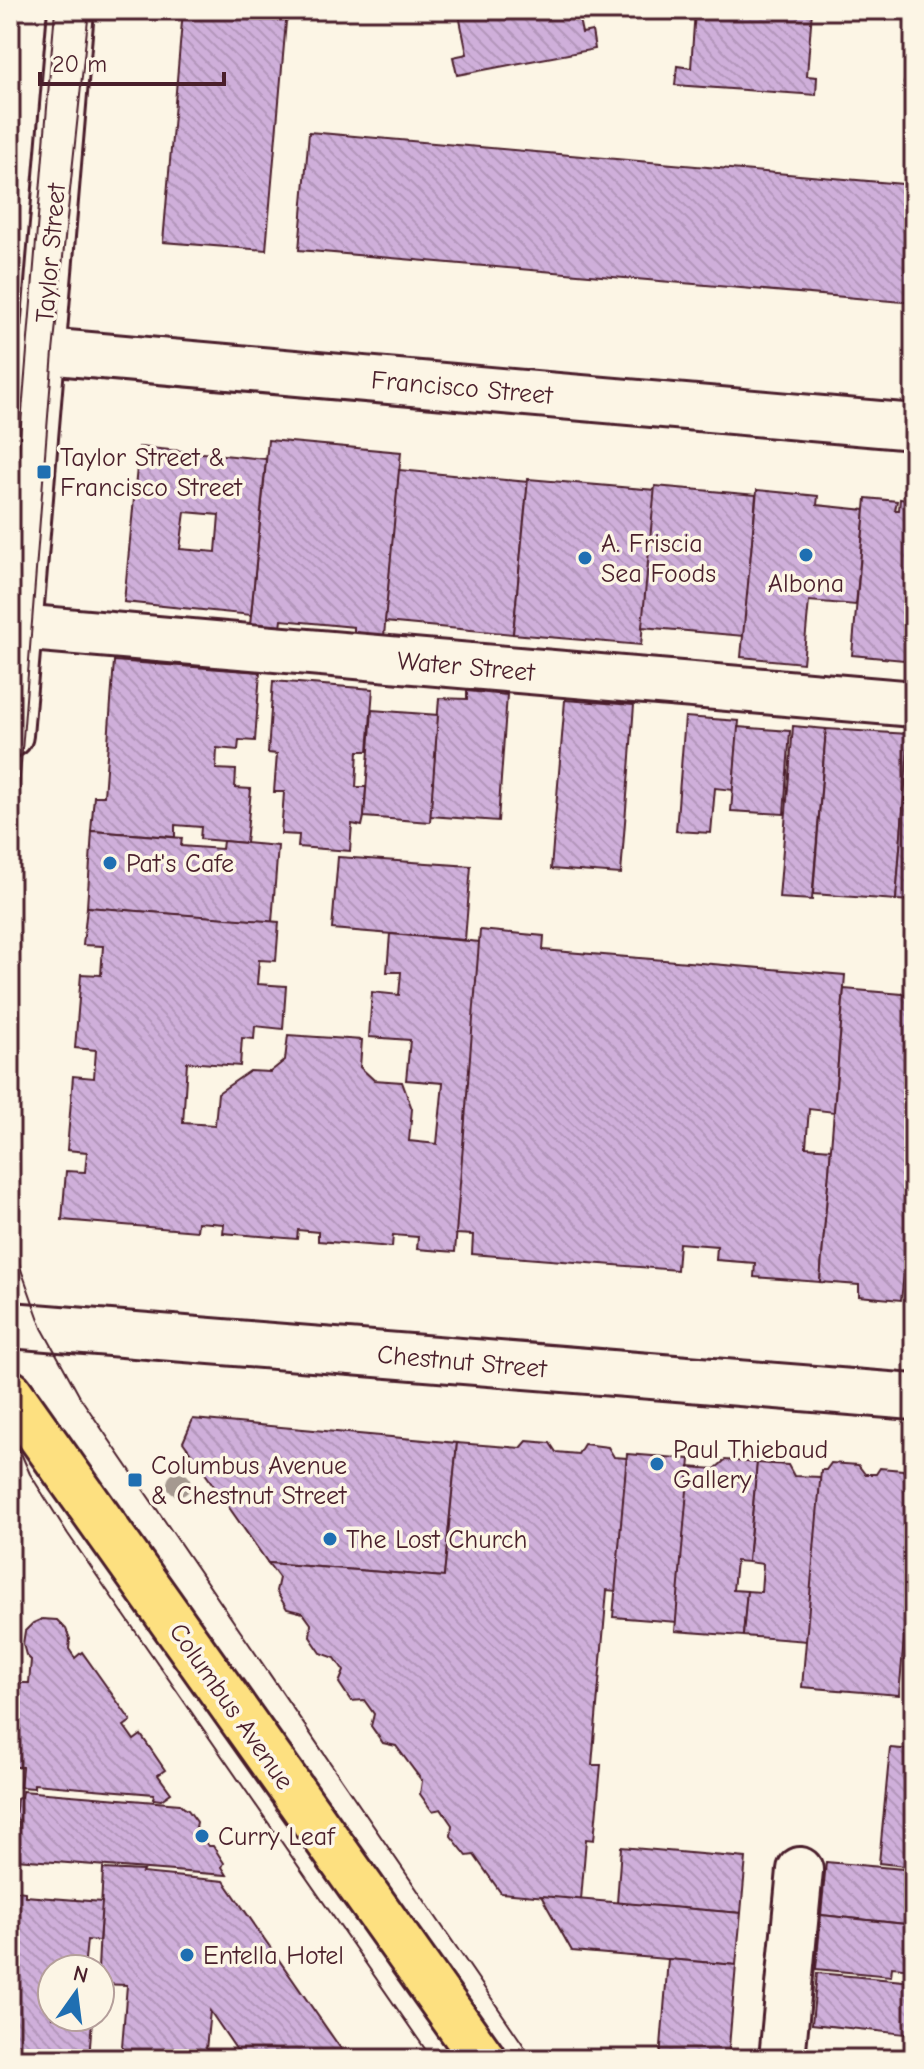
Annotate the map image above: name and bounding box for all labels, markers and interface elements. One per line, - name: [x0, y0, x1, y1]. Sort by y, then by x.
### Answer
- scale bar: [40, 36, 224, 86]
- text: 20 m: [52, 50, 107, 78]
- street label: Taylor Street: [30, 181, 72, 324]
- street label: Francisco Street: [370, 365, 555, 411]
- place label: Taylor Street & Francisco Street: [60, 443, 243, 503]
- marker: Taylor Street & Francisco Street: [35, 463, 53, 481]
- place label: A. Friscia Sea Foods: [601, 529, 716, 589]
- marker: Albona: [797, 546, 815, 564]
- marker: A. Friscia Sea Foods: [576, 549, 594, 567]
- place label: Albona: [768, 569, 844, 599]
- street label: Water Street: [396, 646, 538, 688]
- place label: Pat's Cafe: [126, 849, 234, 879]
- marker: Pat's Cafe: [101, 854, 119, 872]
- street label: Chestnut Street: [376, 1340, 549, 1384]
- place label: Paul Thiebaud Gallery: [673, 1435, 828, 1495]
- place label: Columbus Avenue & Chestnut Street: [151, 1451, 348, 1511]
- marker: Paul Thiebaud Gallery: [648, 1455, 666, 1473]
- marker: Columbus Avenue & Chestnut Street: [126, 1471, 144, 1489]
- place label: The Lost Church: [346, 1525, 527, 1555]
- marker: The Lost Church: [321, 1530, 339, 1548]
- street label: Columbus Avenue: [163, 1618, 300, 1795]
- place label: Curry Leaf: [218, 1822, 336, 1852]
- marker: Curry Leaf: [193, 1827, 211, 1845]
- place label: Entella Hotel: [203, 1941, 344, 1971]
- marker: Entella Hotel: [178, 1946, 196, 1964]
- north arrow: [36, 1953, 116, 2033]
- text: N: [70, 1960, 91, 1989]

